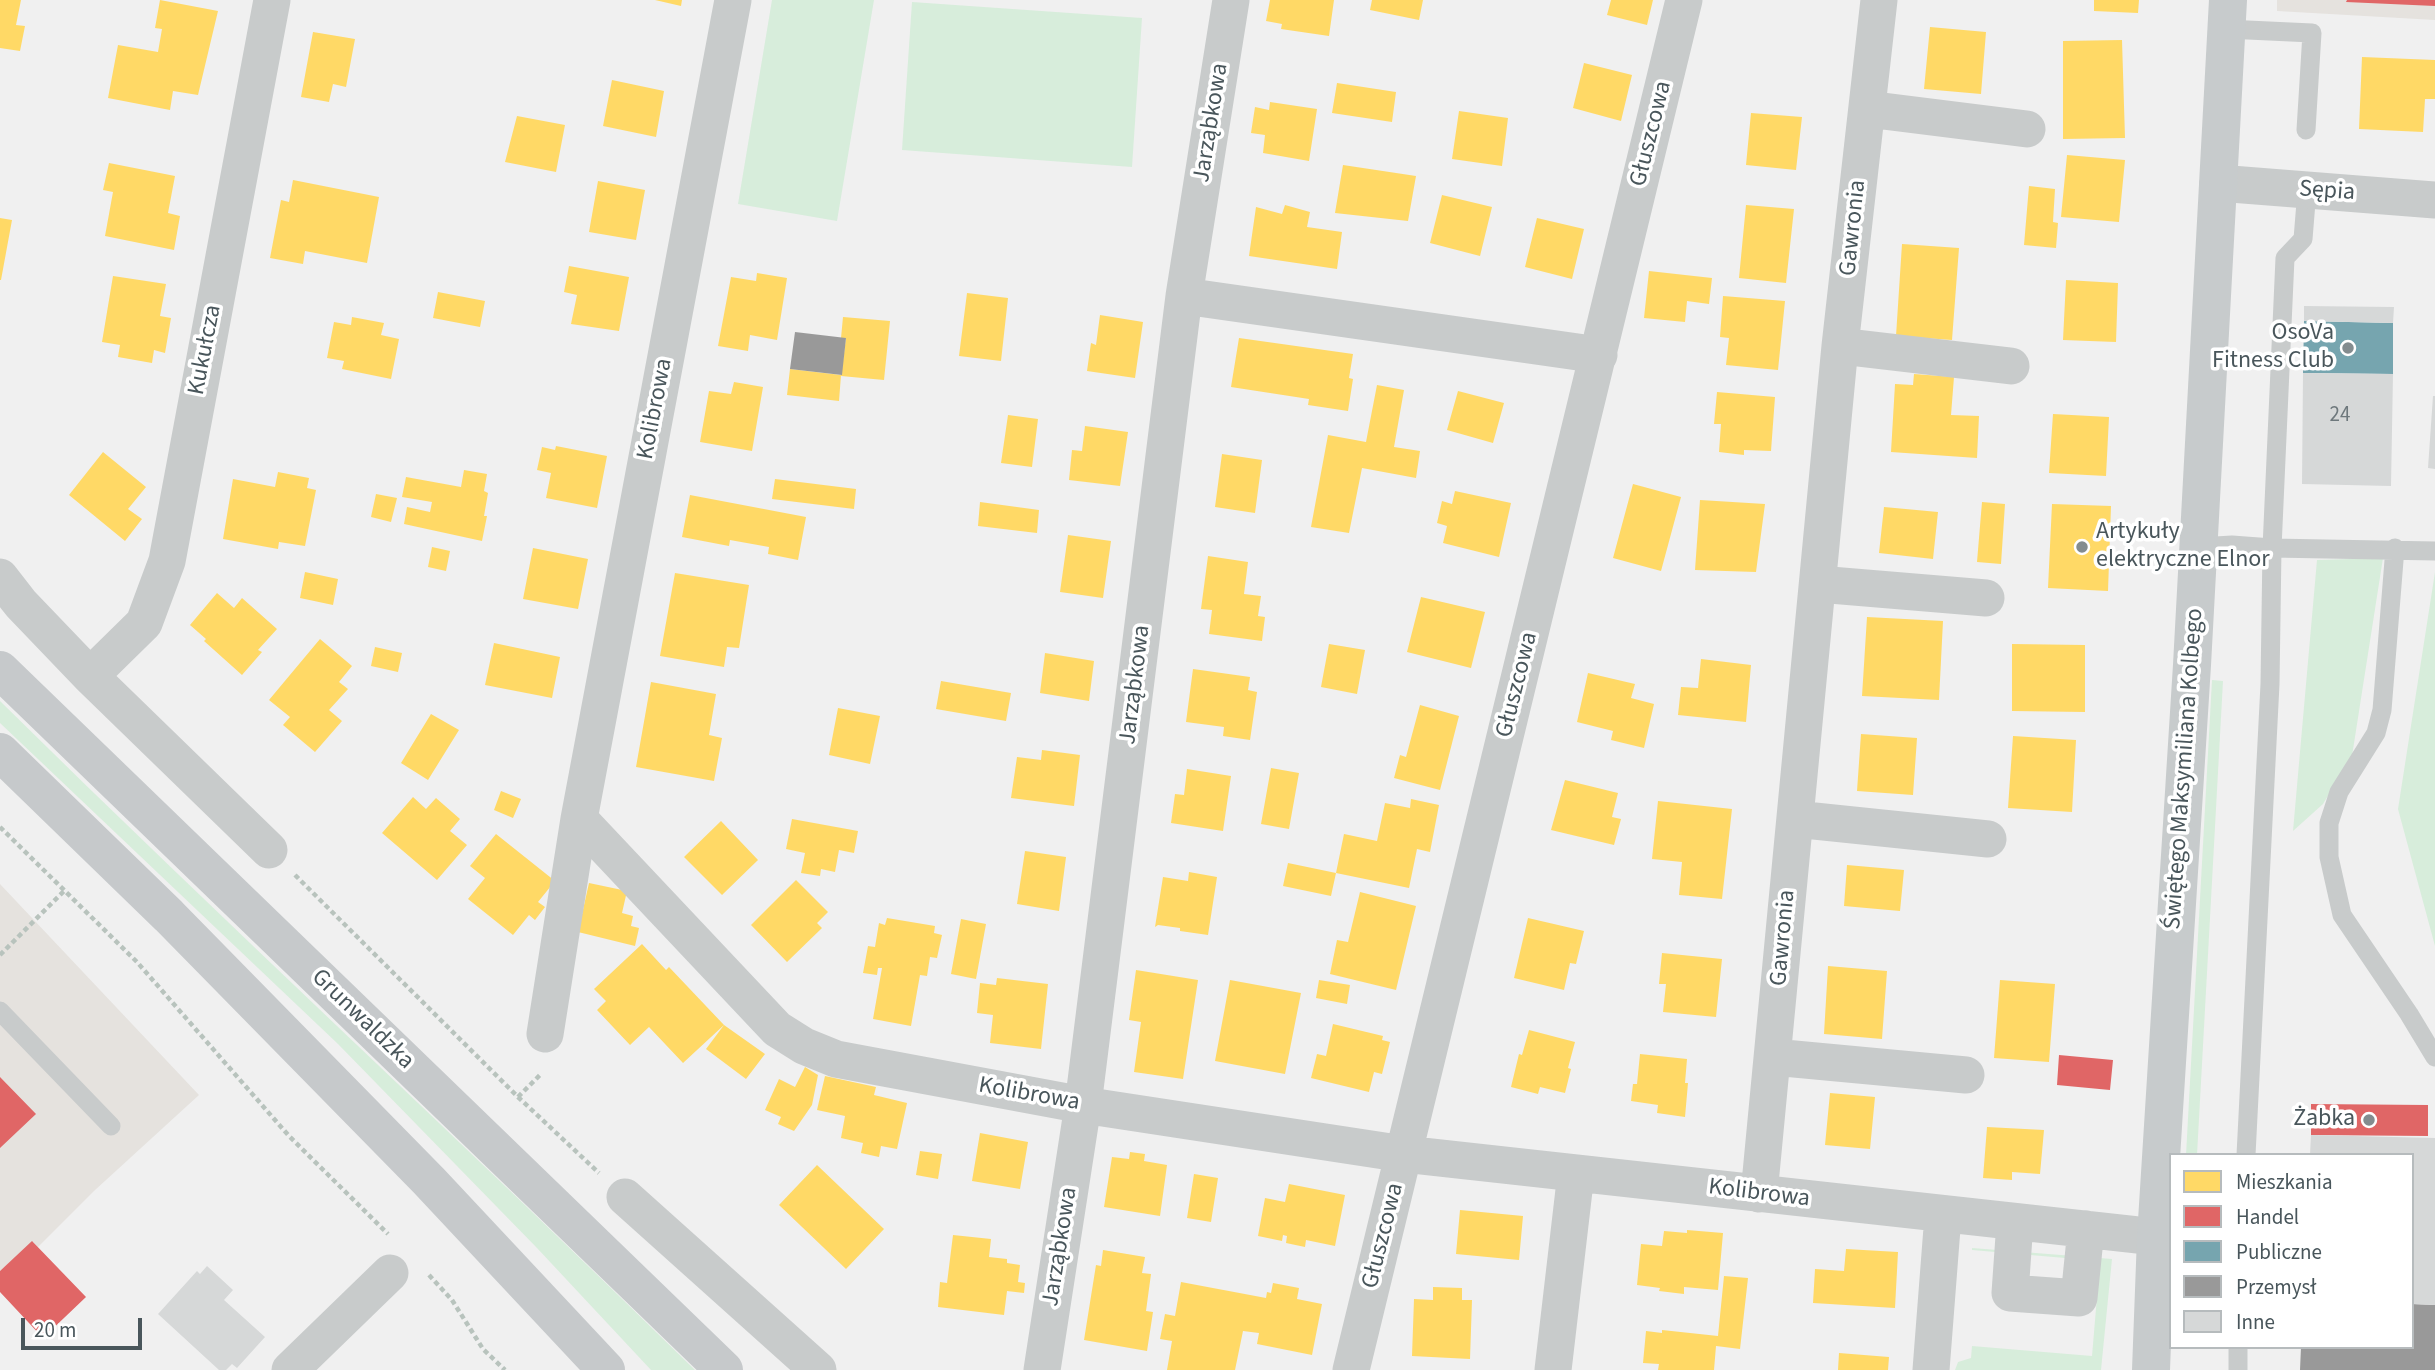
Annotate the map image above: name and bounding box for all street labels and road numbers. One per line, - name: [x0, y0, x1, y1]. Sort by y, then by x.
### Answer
- street label: Jarząbkowa: [1188, 61, 1236, 185]
- street label: Głuszcowa: [1625, 78, 1679, 190]
- street label: Sępia: [2298, 176, 2356, 208]
- street label: Gawronia: [1835, 179, 1873, 277]
- street label: Kukułcza: [183, 303, 229, 397]
- street label: Kolibrowa: [632, 356, 680, 462]
- street label: Świętego Maksymiliana Kolbego: [2159, 607, 2211, 931]
- street label: Jarząbkowa: [1114, 624, 1158, 746]
- street label: Głuszcowa: [1491, 629, 1545, 741]
- street label: Gawronia: [1765, 889, 1803, 987]
- street label: Grunwaldzka: [305, 964, 419, 1076]
- street label: Kolibrowa: [976, 1072, 1082, 1118]
- street label: Kolibrowa: [1707, 1173, 1811, 1215]
- street label: Głuszcowa: [1357, 1180, 1411, 1292]
- street label: Jarząbkowa: [1037, 1185, 1085, 1309]

